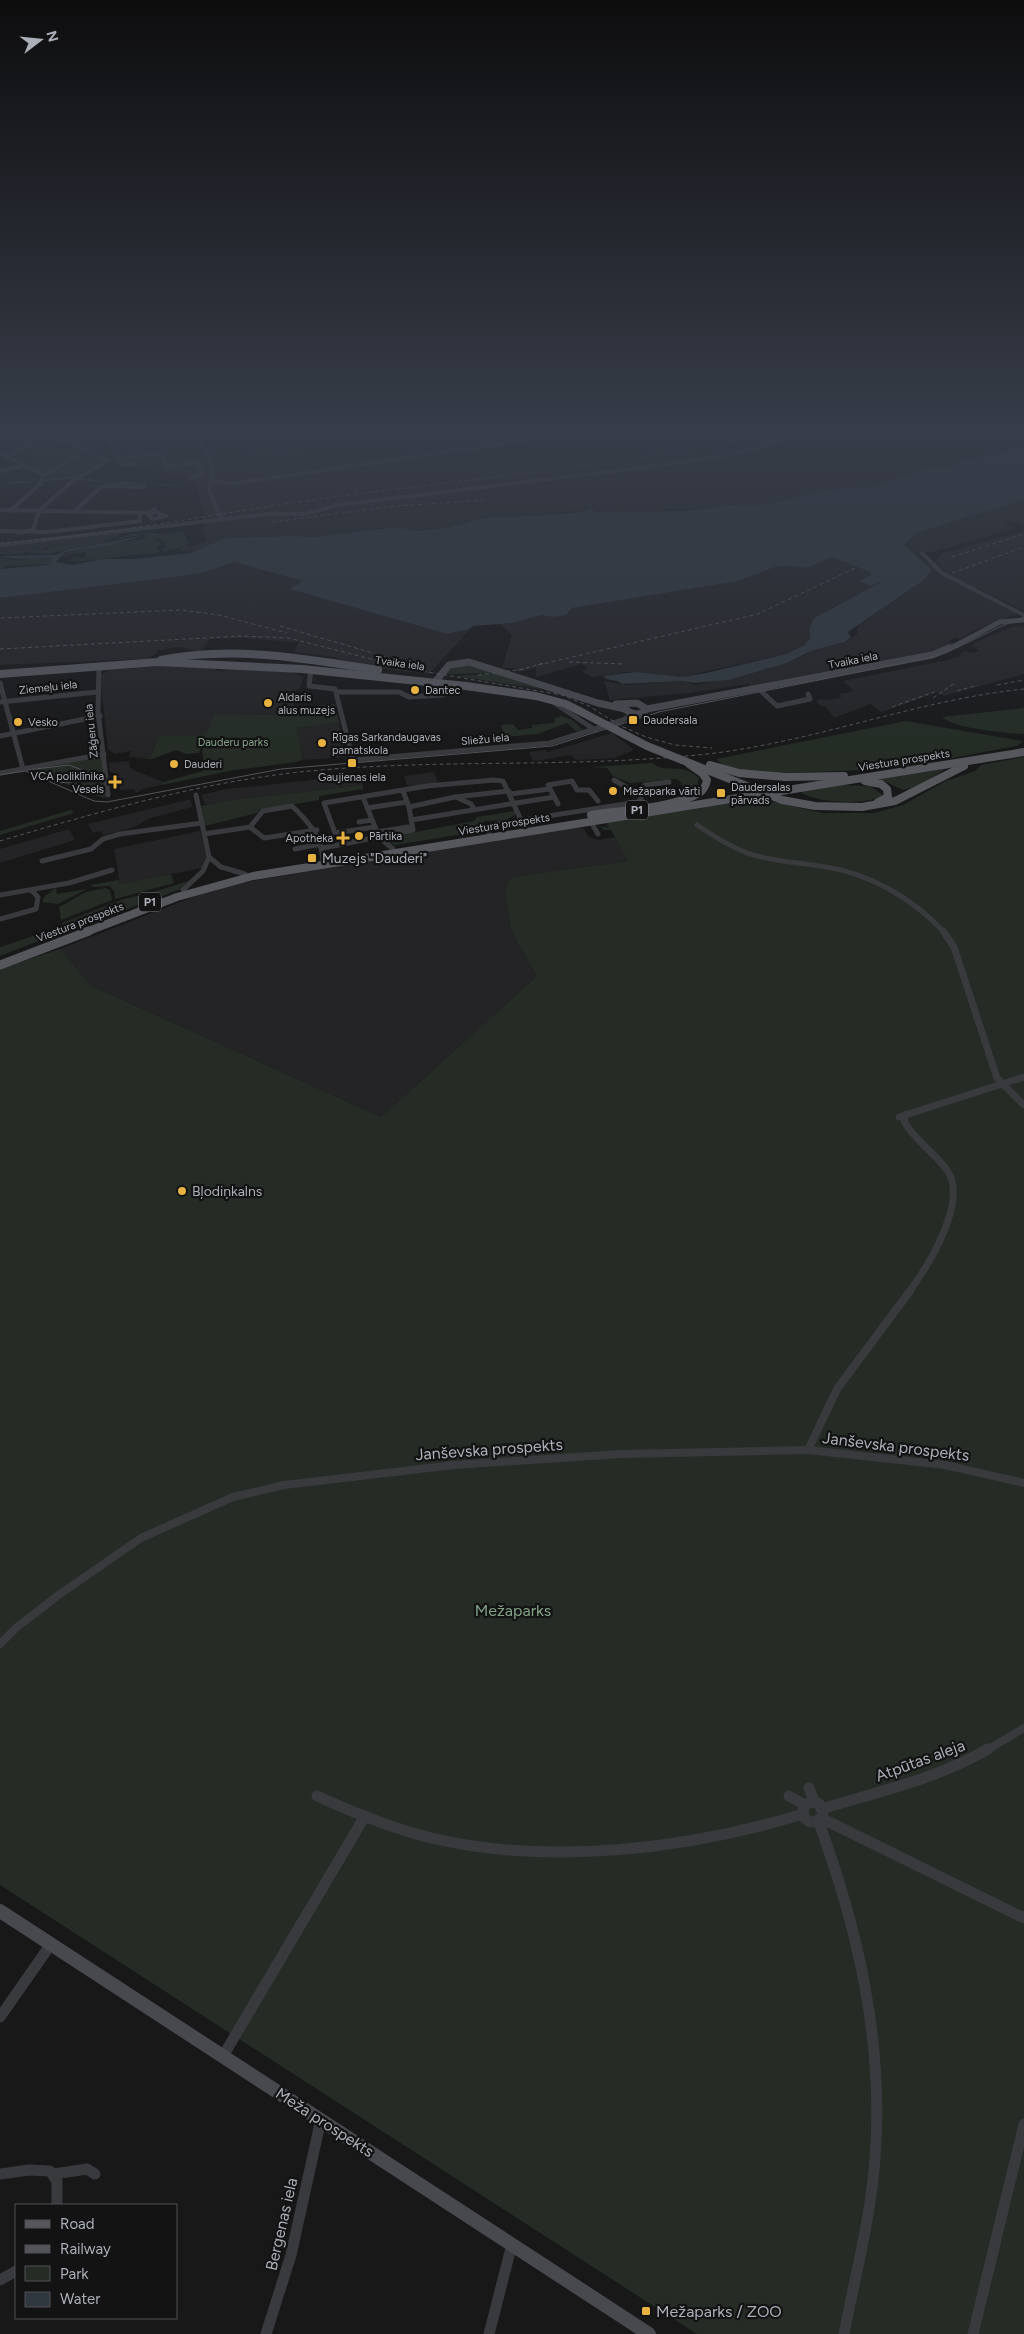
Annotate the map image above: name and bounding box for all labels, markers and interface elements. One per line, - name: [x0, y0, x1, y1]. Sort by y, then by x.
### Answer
- north arrow: [15, 15, 65, 65]
- text: N: [42, 29, 62, 44]
- street label: Tvaika iela: [827, 649, 879, 672]
- street label: Tvaika iela: [374, 654, 426, 673]
- street label: Ziemeļu iela: [18, 678, 78, 697]
- marker: Dantec: [409, 684, 421, 696]
- place label: Dantec: [425, 684, 460, 697]
- place label: Aldaris alus muzejs: [278, 691, 335, 717]
- marker: Aldaris alus muzejs: [262, 697, 274, 709]
- street label: Zāģeru iela: [82, 703, 101, 759]
- marker: Daudersala: [627, 714, 639, 726]
- place label: Daudersala: [643, 714, 697, 727]
- marker: Vesko: [12, 716, 24, 728]
- place label: Vesko: [28, 716, 58, 729]
- place label: Rīgas Sarkandaugavas pamatskola: [332, 731, 441, 757]
- street label: Sliežu iela: [460, 731, 510, 748]
- park label: Dauderu parks: [198, 736, 268, 749]
- marker: Rīgas Sarkandaugavas pamatskola: [316, 737, 328, 749]
- street label: Viestura prospekts: [857, 747, 951, 774]
- marker: Gaujienas iela: [346, 757, 358, 769]
- marker: Dauderi: [168, 758, 180, 770]
- place label: Dauderi: [184, 758, 222, 771]
- place label: VCA poliklīnika Vesels: [31, 770, 104, 796]
- place label: Gaujienas iela: [318, 771, 386, 784]
- marker: VCA poliklīnika Vesels: [108, 775, 122, 789]
- place label: Daudersalas pārvads: [731, 781, 790, 807]
- marker: Mežaparka vārti: [607, 785, 619, 797]
- place label: Mežaparka vārti: [623, 785, 700, 798]
- marker: Daudersalas pārvads: [715, 787, 727, 799]
- road number: P1: [626, 800, 648, 820]
- street label: Viestura prospekts: [457, 811, 551, 838]
- marker: Pārtika: [353, 830, 365, 842]
- place label: Pārtika: [369, 830, 402, 843]
- place label: Apotheka: [286, 832, 333, 845]
- marker: Apotheka: [337, 832, 349, 844]
- place label: Muzejs "Dauderi": [322, 850, 427, 867]
- marker: Muzejs "Dauderi": [306, 852, 318, 864]
- road number: P1: [139, 892, 161, 912]
- street label: Viestura prospekts: [35, 900, 126, 945]
- place label: Bļodiņkalns: [192, 1183, 262, 1200]
- marker: Bļodiņkalns: [176, 1185, 188, 1197]
- street label: Janševska prospekts: [821, 1428, 970, 1465]
- street label: Janševska prospekts: [415, 1435, 563, 1464]
- park label: Mežaparks: [475, 1601, 551, 1620]
- street label: Atpūtas aleja: [873, 1736, 967, 1785]
- street label: Meža prospekts: [272, 2084, 377, 2161]
- street label: Bergenas iela: [262, 2176, 301, 2272]
- legend: [15, 2204, 178, 2319]
- text: Road: [60, 2215, 95, 2233]
- text: Railway: [60, 2240, 111, 2258]
- text: Park: [60, 2265, 89, 2283]
- text: Water: [60, 2290, 100, 2308]
- place label: Mežaparks / ZOO: [656, 2302, 782, 2321]
- marker: Mežaparks / ZOO: [640, 2305, 652, 2317]

